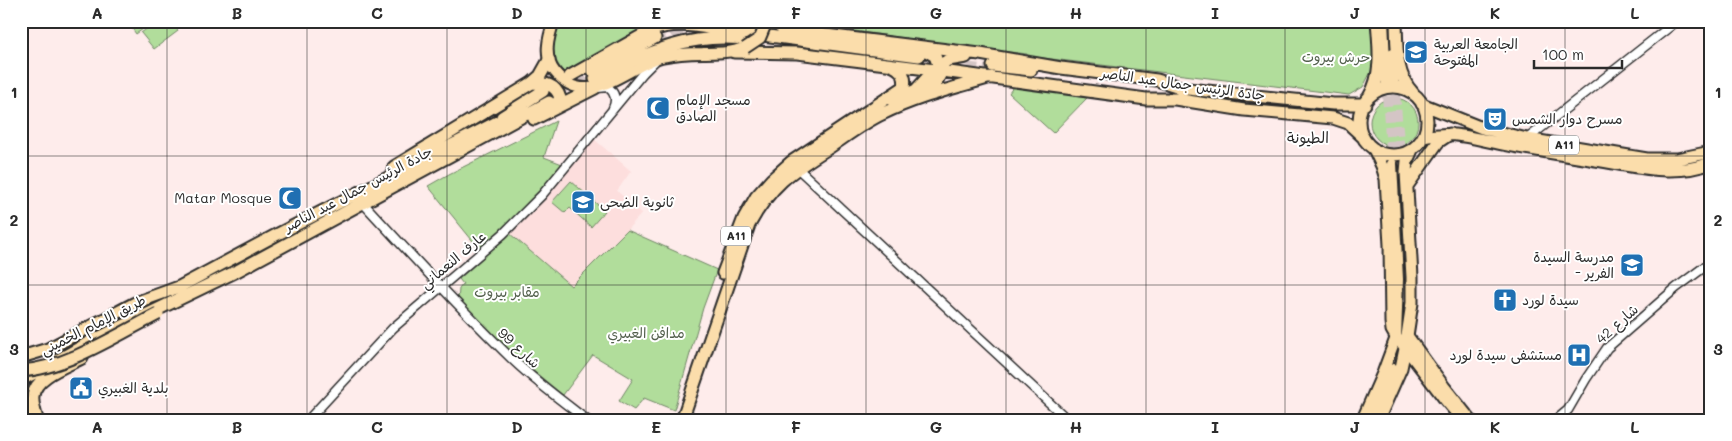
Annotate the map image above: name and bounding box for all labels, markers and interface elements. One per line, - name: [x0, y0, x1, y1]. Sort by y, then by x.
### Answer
- text: A: [91, 2, 103, 23]
- text: B: [232, 2, 242, 23]
- text: C: [371, 2, 383, 23]
- text: D: [511, 2, 523, 23]
- text: E: [651, 2, 661, 23]
- text: F: [791, 2, 801, 23]
- text: G: [930, 2, 942, 23]
- text: H: [1070, 2, 1082, 23]
- text: I: [1211, 2, 1219, 23]
- text: J: [1350, 2, 1360, 23]
- text: K: [1490, 2, 1500, 23]
- text: L: [1630, 2, 1640, 23]
- place label: الجامعة العربية المفتوحة: [1434, 34, 1518, 69]
- scale bar: [1534, 38, 1622, 70]
- school or university icon: الجامعة العربية المفتوحة: [1403, 39, 1429, 65]
- text: 100 m: [1542, 44, 1584, 64]
- park label: حرش بيروت: [1302, 47, 1370, 66]
- street label: جادة الرئيس جمال عبد الناصر: [1099, 62, 1266, 104]
- text: 1: [10, 81, 18, 102]
- text: 1: [1714, 81, 1722, 102]
- place label: مسجد الإمام الصادق: [676, 90, 751, 125]
- mosque icon: مسجد الإمام الصادق: [645, 95, 671, 121]
- theatre icon: مسرح دوار الشمس: [1482, 106, 1508, 132]
- place label: مسرح دوار الشمس: [1512, 109, 1622, 129]
- district label: الطيونة: [1287, 127, 1329, 147]
- road number: A11: [1549, 136, 1579, 154]
- street label: جادة الرئيس جمال عبد الناصر: [279, 141, 435, 236]
- mosque icon: Matar Mosque: [277, 185, 303, 211]
- place label: Matar Mosque: [174, 188, 272, 207]
- school or university icon: ثانوية الضحى: [570, 189, 596, 215]
- place label: ثانوية الضحى: [600, 192, 675, 211]
- text: 2: [10, 209, 19, 230]
- text: 2: [1714, 209, 1723, 230]
- street label: عارف النعماني: [416, 227, 492, 296]
- road number: A11: [721, 227, 751, 246]
- place label: مدرسة السيدة - الفرير: [1533, 247, 1614, 282]
- school or university icon: مدرسة السيدة - الفرير: [1619, 252, 1645, 278]
- park label: مقابر بيروت: [474, 282, 540, 301]
- church icon: سيدة لورد: [1492, 287, 1518, 313]
- street label: طريق الإمام الخميني: [37, 290, 151, 363]
- place label: سيدة لورد: [1522, 290, 1579, 309]
- street label: شارع 42: [1591, 300, 1643, 348]
- street label: شارع 99: [493, 323, 545, 373]
- park label: مدافن الغبيري: [607, 323, 685, 344]
- text: 3: [9, 338, 19, 359]
- text: 3: [1713, 338, 1723, 359]
- hospital icon: مستشفى سيدة لورد: [1566, 342, 1592, 368]
- place label: مستشفى سيدة لورد: [1449, 345, 1562, 364]
- public building icon: بلدية الغبيري: [68, 375, 94, 401]
- place label: بلدية الغبيري: [98, 378, 169, 399]
- text: A: [91, 416, 103, 437]
- text: B: [232, 416, 242, 437]
- text: C: [371, 416, 383, 437]
- text: D: [511, 416, 523, 437]
- text: E: [651, 416, 661, 437]
- text: F: [791, 416, 801, 437]
- text: G: [930, 416, 942, 437]
- text: H: [1070, 416, 1082, 437]
- text: I: [1211, 416, 1219, 437]
- text: J: [1350, 416, 1360, 437]
- text: K: [1490, 416, 1500, 437]
- text: L: [1630, 416, 1640, 437]

